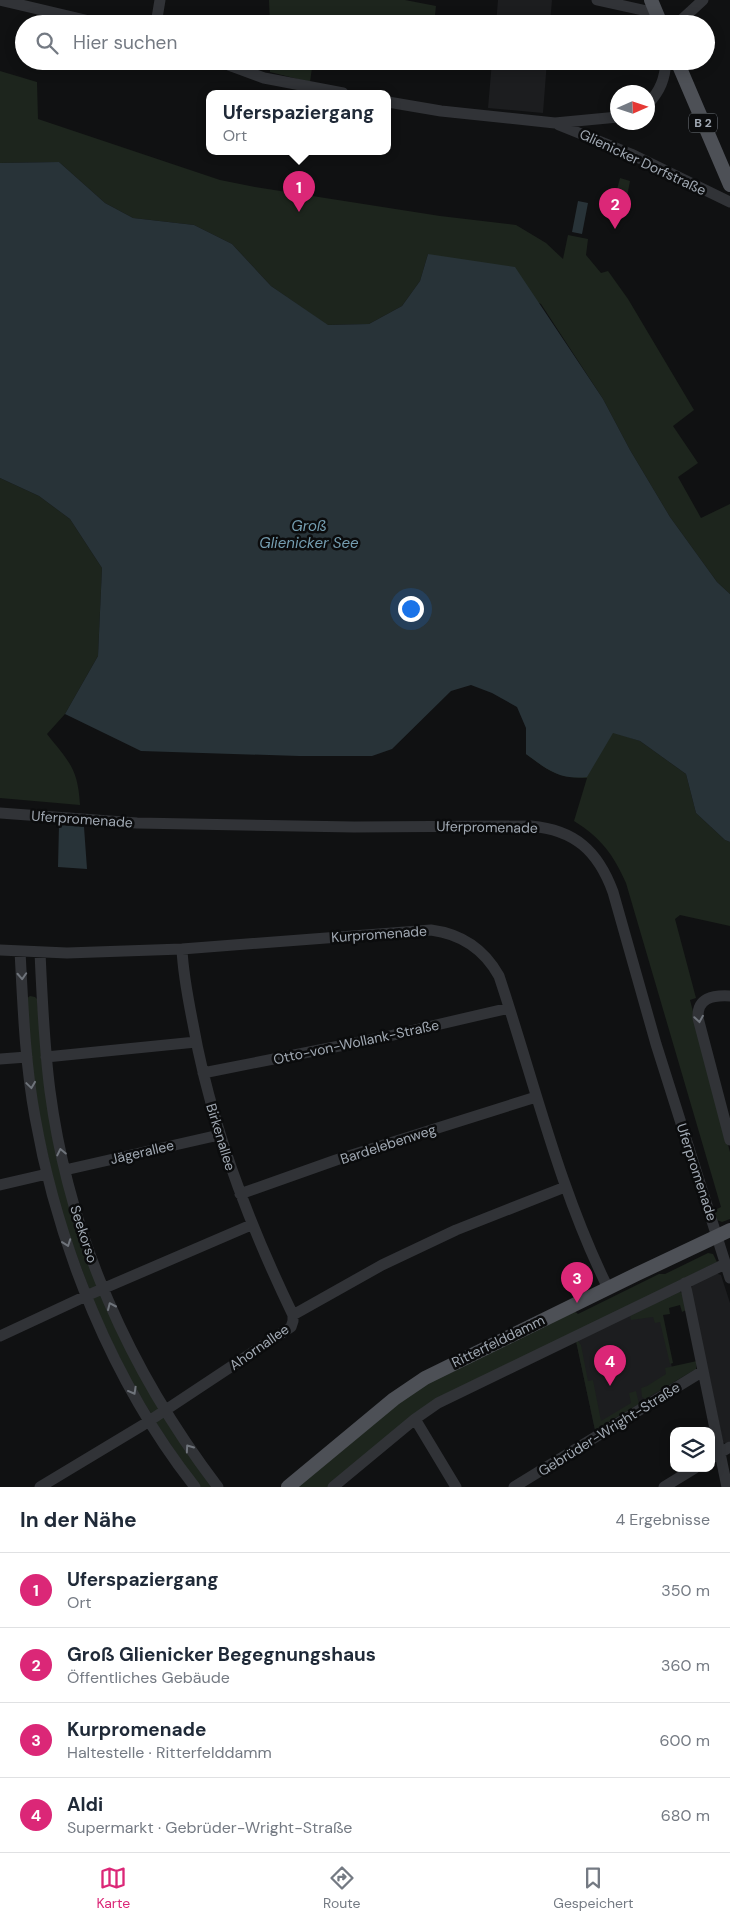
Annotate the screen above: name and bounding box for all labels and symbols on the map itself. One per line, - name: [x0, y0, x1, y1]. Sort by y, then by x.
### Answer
- north arrow: [610, 85, 655, 130]
- road number: B 2: [689, 114, 717, 132]
- street label: Glienicker Dorfstraße: [577, 125, 709, 199]
- pin: 1: [283, 171, 315, 212]
- pin: 2: [599, 188, 631, 229]
- water label: Groß Glienicker See: [259, 516, 359, 553]
- your location: [398, 596, 424, 622]
- street label: Uferpromenade: [31, 806, 133, 832]
- street label: Uferpromenade: [436, 817, 538, 837]
- street label: Kurpromenade: [331, 922, 428, 946]
- one-way arrow: [16, 973, 27, 981]
- street label: Otto-von-Wollank-Straße: [271, 1016, 441, 1068]
- one-way arrow: [693, 1016, 704, 1024]
- one-way arrow: [25, 1080, 35, 1089]
- street label: Birkenallee: [202, 1101, 240, 1173]
- street label: Bardelebenweg: [338, 1120, 438, 1168]
- street label: Uferpromenade: [673, 1121, 721, 1223]
- street label: Jägerallee: [108, 1136, 176, 1168]
- one-way arrow: [56, 1147, 67, 1156]
- street label: Seekorso: [66, 1203, 102, 1265]
- one-way arrow: [61, 1238, 71, 1247]
- pin: 3: [561, 1262, 593, 1303]
- one-way arrow: [106, 1302, 117, 1311]
- street label: Ritterfelddamm: [449, 1311, 547, 1371]
- street label: Ahornallee: [226, 1320, 292, 1374]
- pin: 4: [594, 1345, 626, 1386]
- street label: Gebrüder-Wright-Straße: [535, 1378, 683, 1480]
- one-way arrow: [127, 1386, 137, 1395]
- one-way arrow: [186, 1444, 195, 1454]

